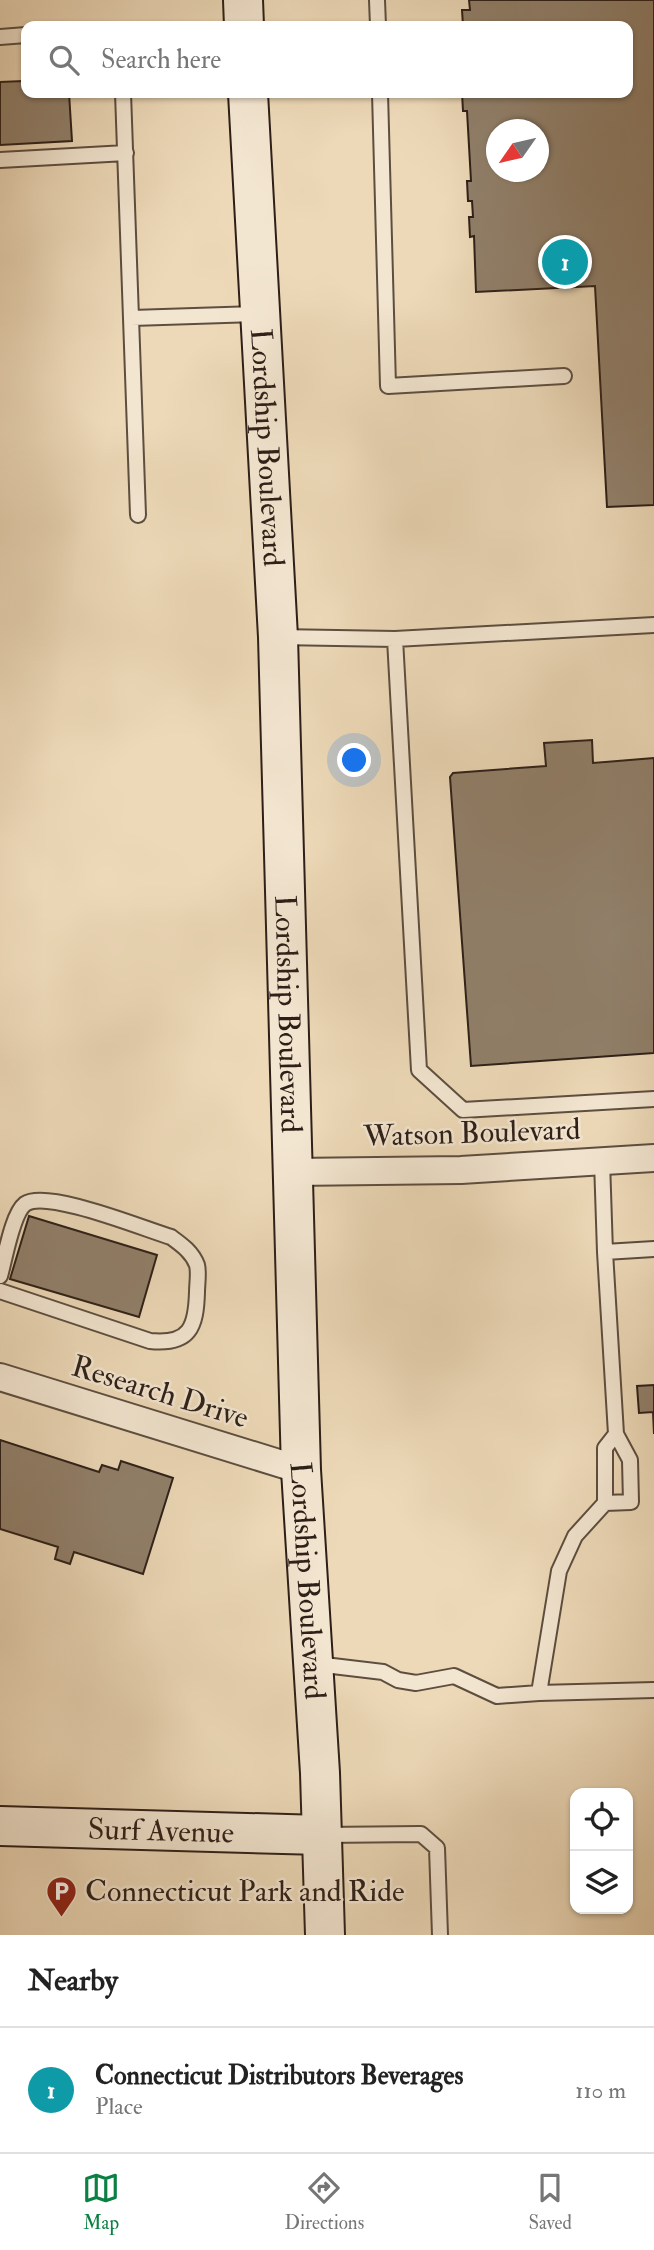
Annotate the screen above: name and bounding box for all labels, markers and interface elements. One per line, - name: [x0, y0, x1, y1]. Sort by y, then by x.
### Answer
- search box: [21, 21, 633, 98]
- icon: search: [45, 41, 83, 79]
- text: Search here: [101, 44, 221, 76]
- north arrow: [486, 119, 549, 182]
- pin: 1: [542, 236, 588, 288]
- street label: Lordship Boulevard: [243, 328, 293, 568]
- your location: [337, 743, 371, 777]
- street label: Lordship Boulevard: [267, 894, 310, 1134]
- street label: Watson Boulevard: [362, 1111, 581, 1155]
- street label: Research Drive: [67, 1348, 253, 1436]
- street label: Lordship Boulevard: [282, 1461, 334, 1701]
- map controls: [570, 1788, 633, 1914]
- button: locate: [570, 1788, 633, 1851]
- street label: Surf Avenue: [87, 1810, 235, 1851]
- button: layers: [570, 1851, 633, 1914]
- place label: Connecticut Park and Ride: [85, 1873, 404, 1910]
- parking icon: Connecticut Park and Ride: [45, 1874, 79, 1918]
- text: Nearby: [28, 1962, 118, 1999]
- text: Connecticut Distributors Beverages: [95, 2060, 463, 2092]
- text: 1: [47, 2076, 55, 2105]
- text: 110 m: [575, 2076, 626, 2105]
- text: Place: [95, 2092, 143, 2121]
- tab: Map: [82, 2169, 120, 2235]
- tab: Directions: [284, 2169, 364, 2235]
- tab: Saved: [528, 2169, 572, 2235]

